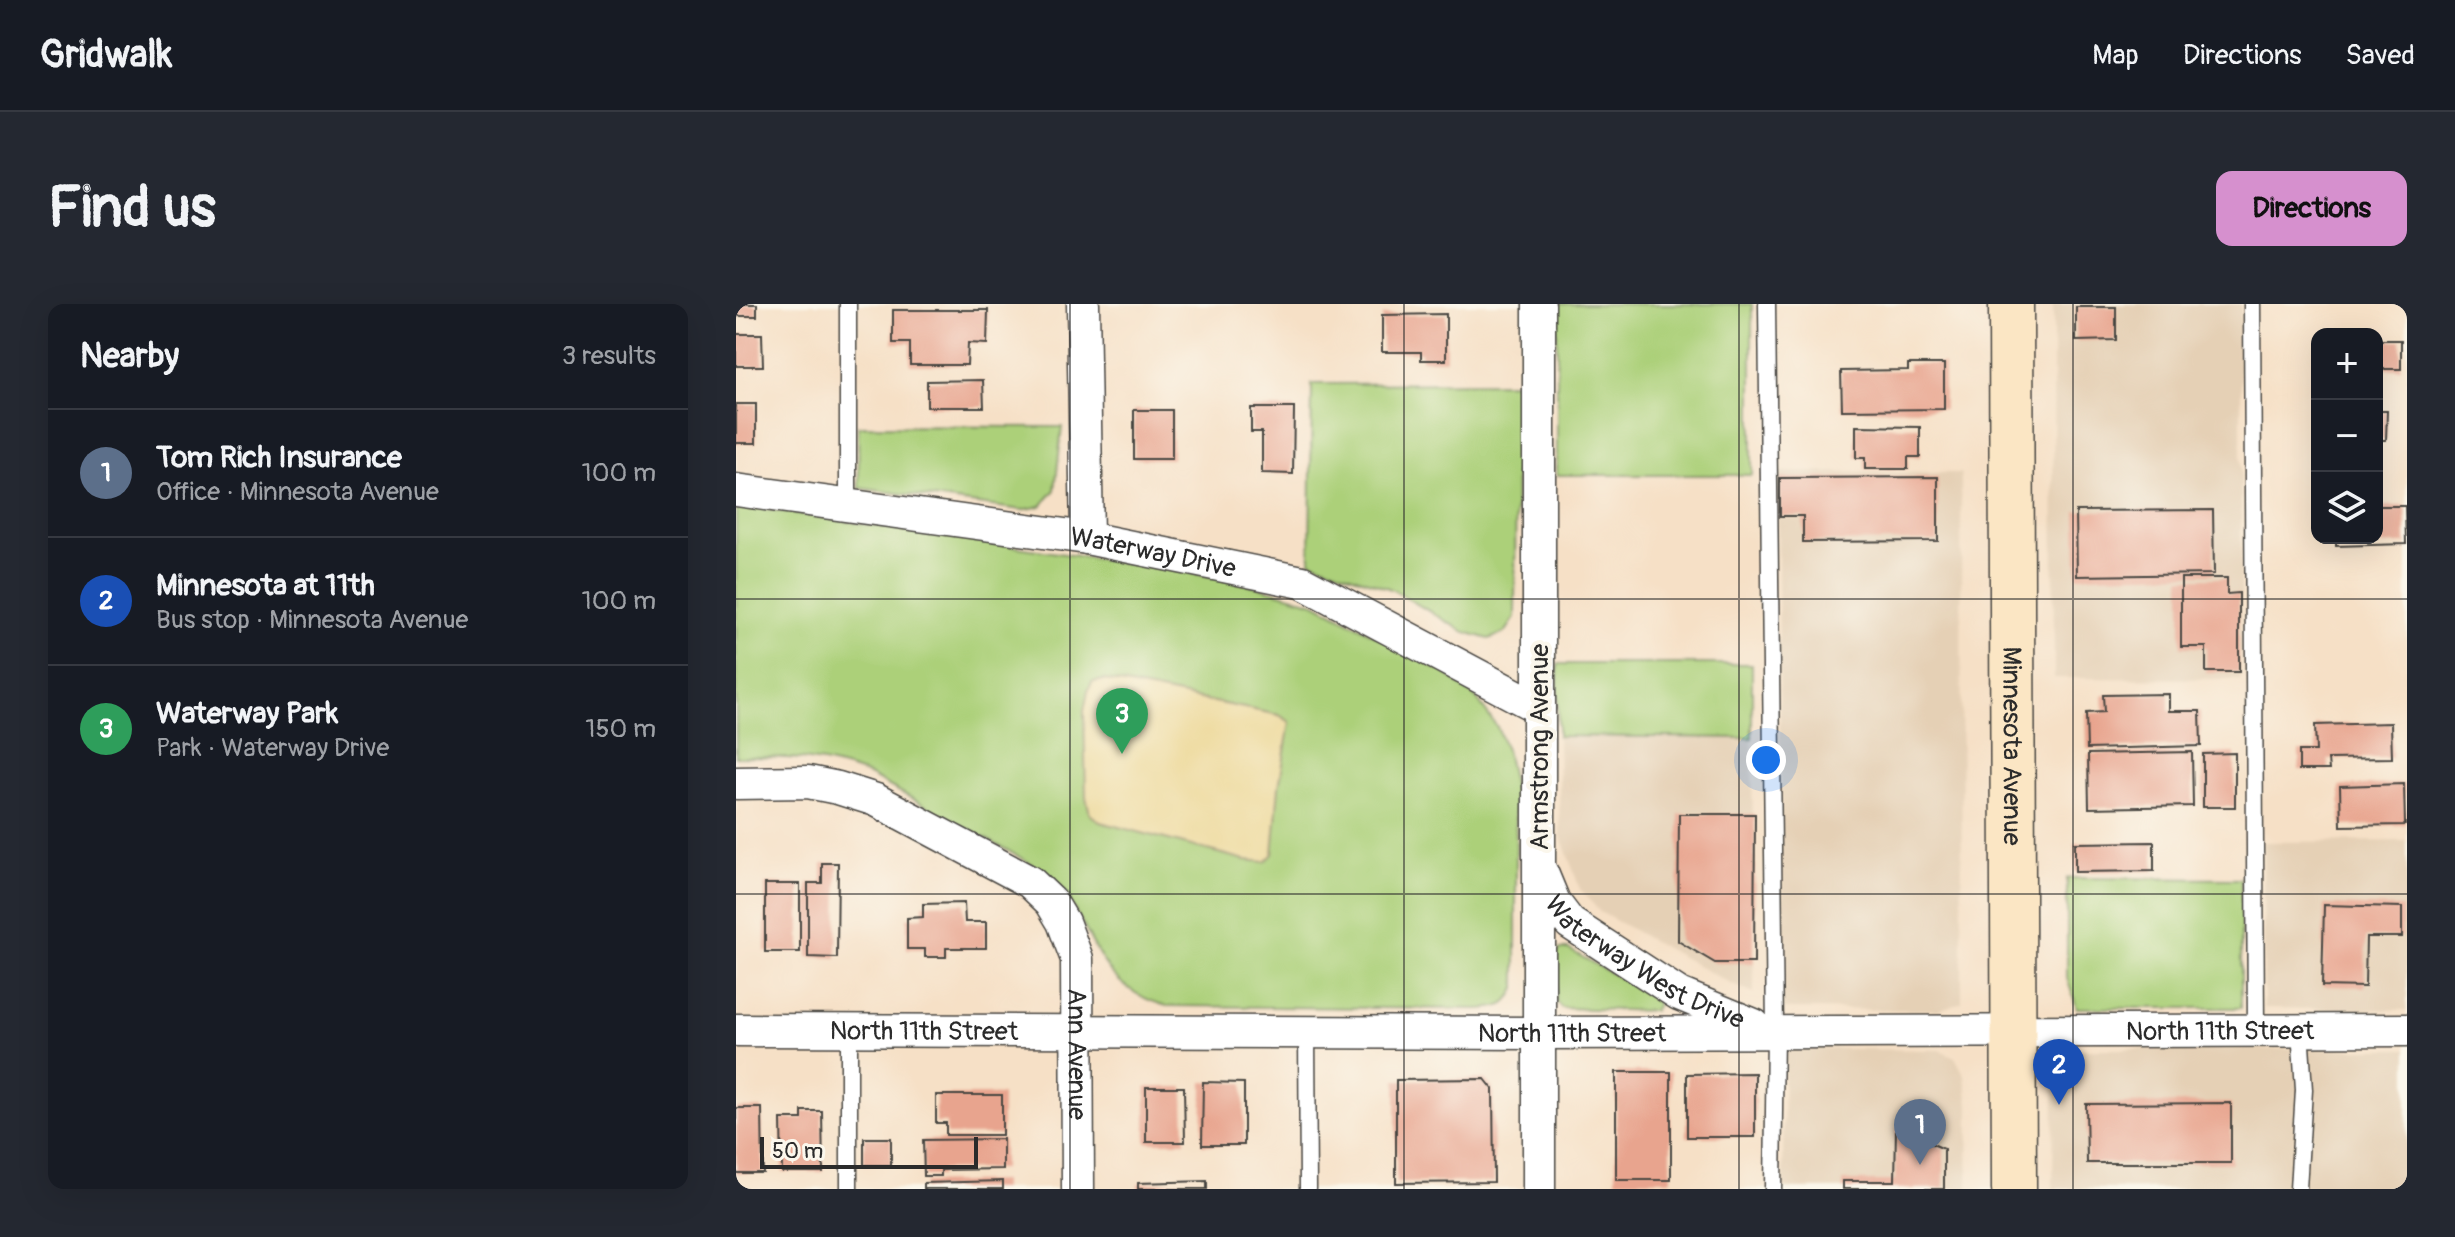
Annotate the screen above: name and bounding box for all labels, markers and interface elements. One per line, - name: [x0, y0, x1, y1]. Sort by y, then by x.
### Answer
- text: Gridwalk: [40, 31, 172, 79]
- text: Map: [2092, 38, 2139, 73]
- text: Directions: [2183, 38, 2302, 73]
- text: Saved: [2346, 38, 2415, 73]
- button: Directions: [2216, 171, 2407, 246]
- text: Find us: [48, 174, 216, 243]
- map controls: [2311, 328, 2383, 544]
- button: +: [2311, 328, 2383, 400]
- text: Nearby: [80, 335, 179, 378]
- text: 3 results: [562, 340, 656, 372]
- button: −: [2311, 400, 2383, 472]
- text: Tom Rich Insurance: [156, 439, 402, 476]
- text: 1: [101, 457, 111, 489]
- text: 100 m: [582, 457, 656, 489]
- button: layers: [2311, 472, 2383, 544]
- text: Office · Minnesota Avenue: [156, 476, 439, 508]
- street label: Waterway Drive: [1069, 521, 1239, 585]
- text: Minnesota at 11th: [156, 567, 375, 604]
- text: 2: [99, 585, 113, 617]
- text: 100 m: [582, 585, 656, 617]
- text: Bus stop · Minnesota Avenue: [156, 604, 468, 636]
- street label: Armstrong Avenue: [1524, 643, 1556, 850]
- street label: Minnesota Avenue: [1995, 646, 2028, 846]
- pin: 3: [1096, 688, 1148, 754]
- text: Waterway Park: [156, 695, 338, 732]
- text: 3: [99, 713, 113, 745]
- text: 150 m: [585, 713, 656, 745]
- text: Park · Waterway Drive: [156, 732, 389, 764]
- your location: [1746, 740, 1786, 780]
- street label: Waterway West Drive: [1538, 889, 1749, 1036]
- street label: Ann Avenue: [1060, 988, 1093, 1120]
- street label: North 11th Street: [830, 1015, 1019, 1048]
- street label: North 11th Street: [2126, 1015, 2315, 1048]
- street label: North 11th Street: [1478, 1018, 1667, 1050]
- pin: 2: [2033, 1039, 2085, 1105]
- pin: 1: [1894, 1099, 1946, 1165]
- scale bar: [760, 1133, 978, 1169]
- text: 50 m: [772, 1137, 823, 1165]

